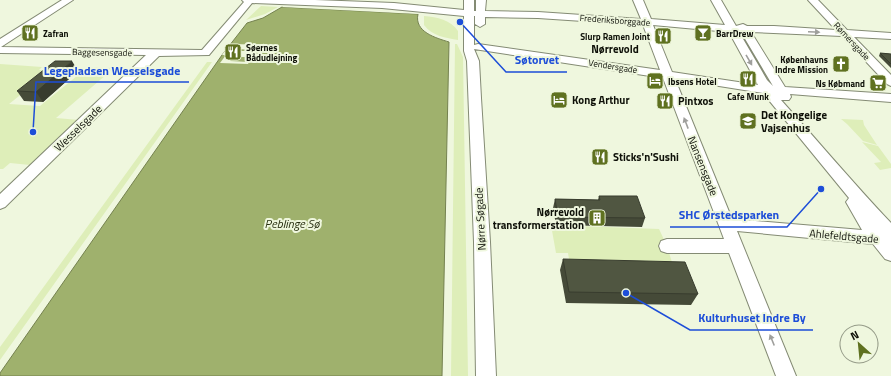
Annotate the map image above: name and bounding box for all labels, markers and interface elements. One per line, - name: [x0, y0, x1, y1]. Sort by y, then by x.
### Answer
- street label: Frederiksborggade: [579, 11, 651, 29]
- street label: Rømersgade: [831, 19, 873, 63]
- restaurant icon: Zafran: [20, 23, 40, 43]
- bar icon: BarrDrew: [693, 23, 713, 43]
- restaurant icon: Slurp Ramen Joint: [653, 26, 673, 46]
- place label: Zafran: [43, 27, 69, 40]
- place label: BarrDrew: [716, 27, 753, 40]
- one-way arrow: [808, 28, 820, 35]
- place label: Slurp Ramen Joint: [580, 30, 651, 43]
- place label: Søernes Bådudlejning: [246, 41, 298, 64]
- district label: Nørrevold: [591, 41, 639, 57]
- restaurant icon: Søernes Bådudlejning: [223, 42, 243, 62]
- street label: Baggesensgade: [72, 45, 133, 59]
- callout: Søtorvet: [506, 48, 567, 72]
- text: Søtorvet: [515, 50, 560, 69]
- place label: Københavns Indre Mission: [775, 53, 828, 76]
- one-way arrow: [746, 54, 753, 66]
- church icon: Københavns Indre Mission: [831, 54, 851, 74]
- street label: Vendersgade: [588, 56, 639, 76]
- callout: Legepladsen Wesselsgade: [36, 58, 189, 82]
- text: Legepladsen Wesselsgade: [44, 61, 180, 80]
- restaurant icon: Cafe Munk: [738, 69, 758, 89]
- hotel icon: Ibsens Hotel: [645, 71, 665, 91]
- supermarket icon: Ns Købmand: [868, 73, 888, 93]
- place label: Ibsens Hotel: [668, 75, 717, 88]
- place label: Ns Købmand: [816, 77, 865, 90]
- hotel icon: Kong Arthur: [549, 90, 569, 110]
- place label: Cafe Munk: [727, 90, 769, 103]
- restaurant icon: Pintxos: [655, 91, 675, 111]
- place label: Kong Arthur: [572, 92, 630, 108]
- place label: Pintxos: [678, 93, 714, 109]
- street label: Wesselsgade: [50, 101, 106, 155]
- place label: Det Kongelige Vajsenhus: [761, 107, 827, 136]
- school or university icon: Det Kongelige Vajsenhus: [738, 111, 758, 131]
- one-way arrow: [682, 117, 688, 129]
- street label: Nansensgade: [684, 134, 722, 199]
- restaurant icon: Sticks'n'Sushi: [590, 147, 610, 167]
- place label: Sticks'n'Sushi: [613, 149, 679, 165]
- street label: Nørre Søgade: [470, 187, 490, 251]
- callout: SHC Ørstedsparken: [670, 203, 787, 227]
- place label: Nørrevold transformerstation: [493, 204, 584, 233]
- text: SHC Ørstedsparken: [679, 205, 779, 224]
- building icon: Nørrevold transformerstation: [587, 208, 607, 228]
- water label: Peblinge Sø: [265, 214, 320, 233]
- street label: Ahlefeldtsgade: [809, 225, 880, 247]
- callout: Kulturhuset Indre By: [690, 306, 813, 330]
- text: Kulturhuset Indre By: [698, 308, 806, 327]
- north arrow: [839, 324, 879, 364]
- text: N: [847, 326, 861, 344]
- one-way arrow: [768, 333, 774, 345]

